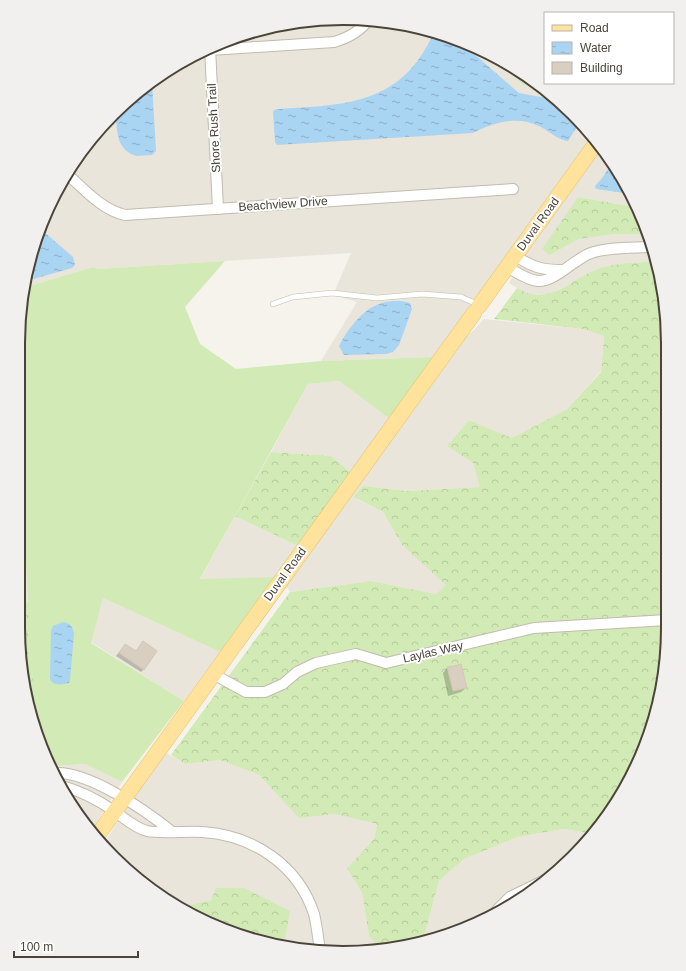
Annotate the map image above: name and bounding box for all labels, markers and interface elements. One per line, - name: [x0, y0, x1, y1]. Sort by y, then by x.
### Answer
- legend: [544, 12, 674, 84]
- text: Road: [580, 21, 609, 35]
- text: Water: [580, 41, 612, 55]
- text: Building: [580, 61, 623, 75]
- street label: Shore Rush Trail: [205, 83, 223, 173]
- street label: Beachview Drive: [238, 194, 328, 214]
- street label: Duval Road: [514, 195, 562, 253]
- street label: Duval Road: [261, 545, 309, 603]
- street label: Laylas Way: [401, 638, 465, 666]
- scale bar: [14, 933, 138, 959]
- text: 100 m: [20, 940, 53, 954]

